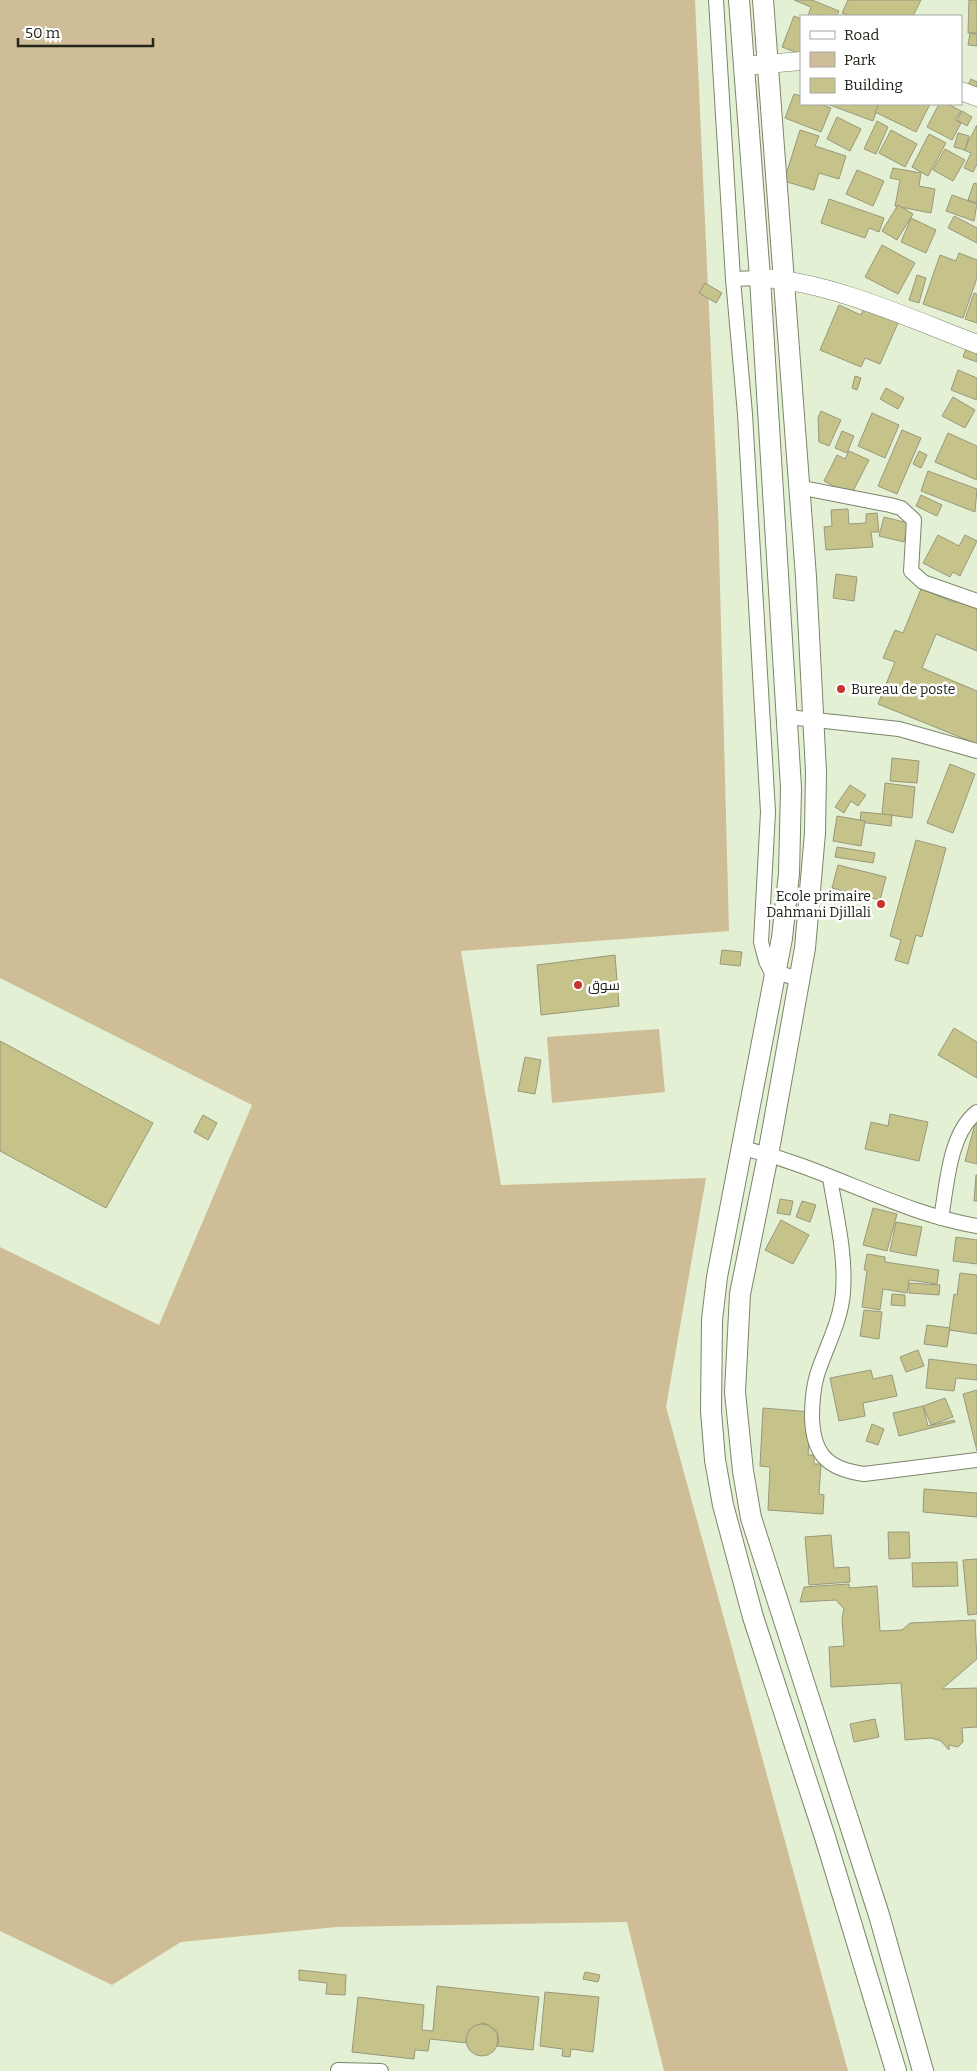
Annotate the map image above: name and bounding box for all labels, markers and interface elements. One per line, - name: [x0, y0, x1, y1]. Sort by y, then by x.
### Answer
- scale bar: [18, 15, 152, 47]
- legend: [800, 15, 962, 105]
- text: 50 m: [25, 24, 61, 42]
- text: Road: [844, 26, 879, 44]
- text: Park: [844, 51, 876, 69]
- text: Building: [844, 76, 903, 94]
- place label: Bureau de poste: [851, 681, 956, 698]
- marker: Bureau de poste: [835, 683, 847, 695]
- place label: Ecole primaire Dahmani Djillali: [766, 888, 871, 921]
- marker: Ecole primaire Dahmani Djillali: [875, 898, 887, 910]
- place label: سوق: [588, 977, 620, 994]
- marker: سوق: [572, 979, 584, 991]

